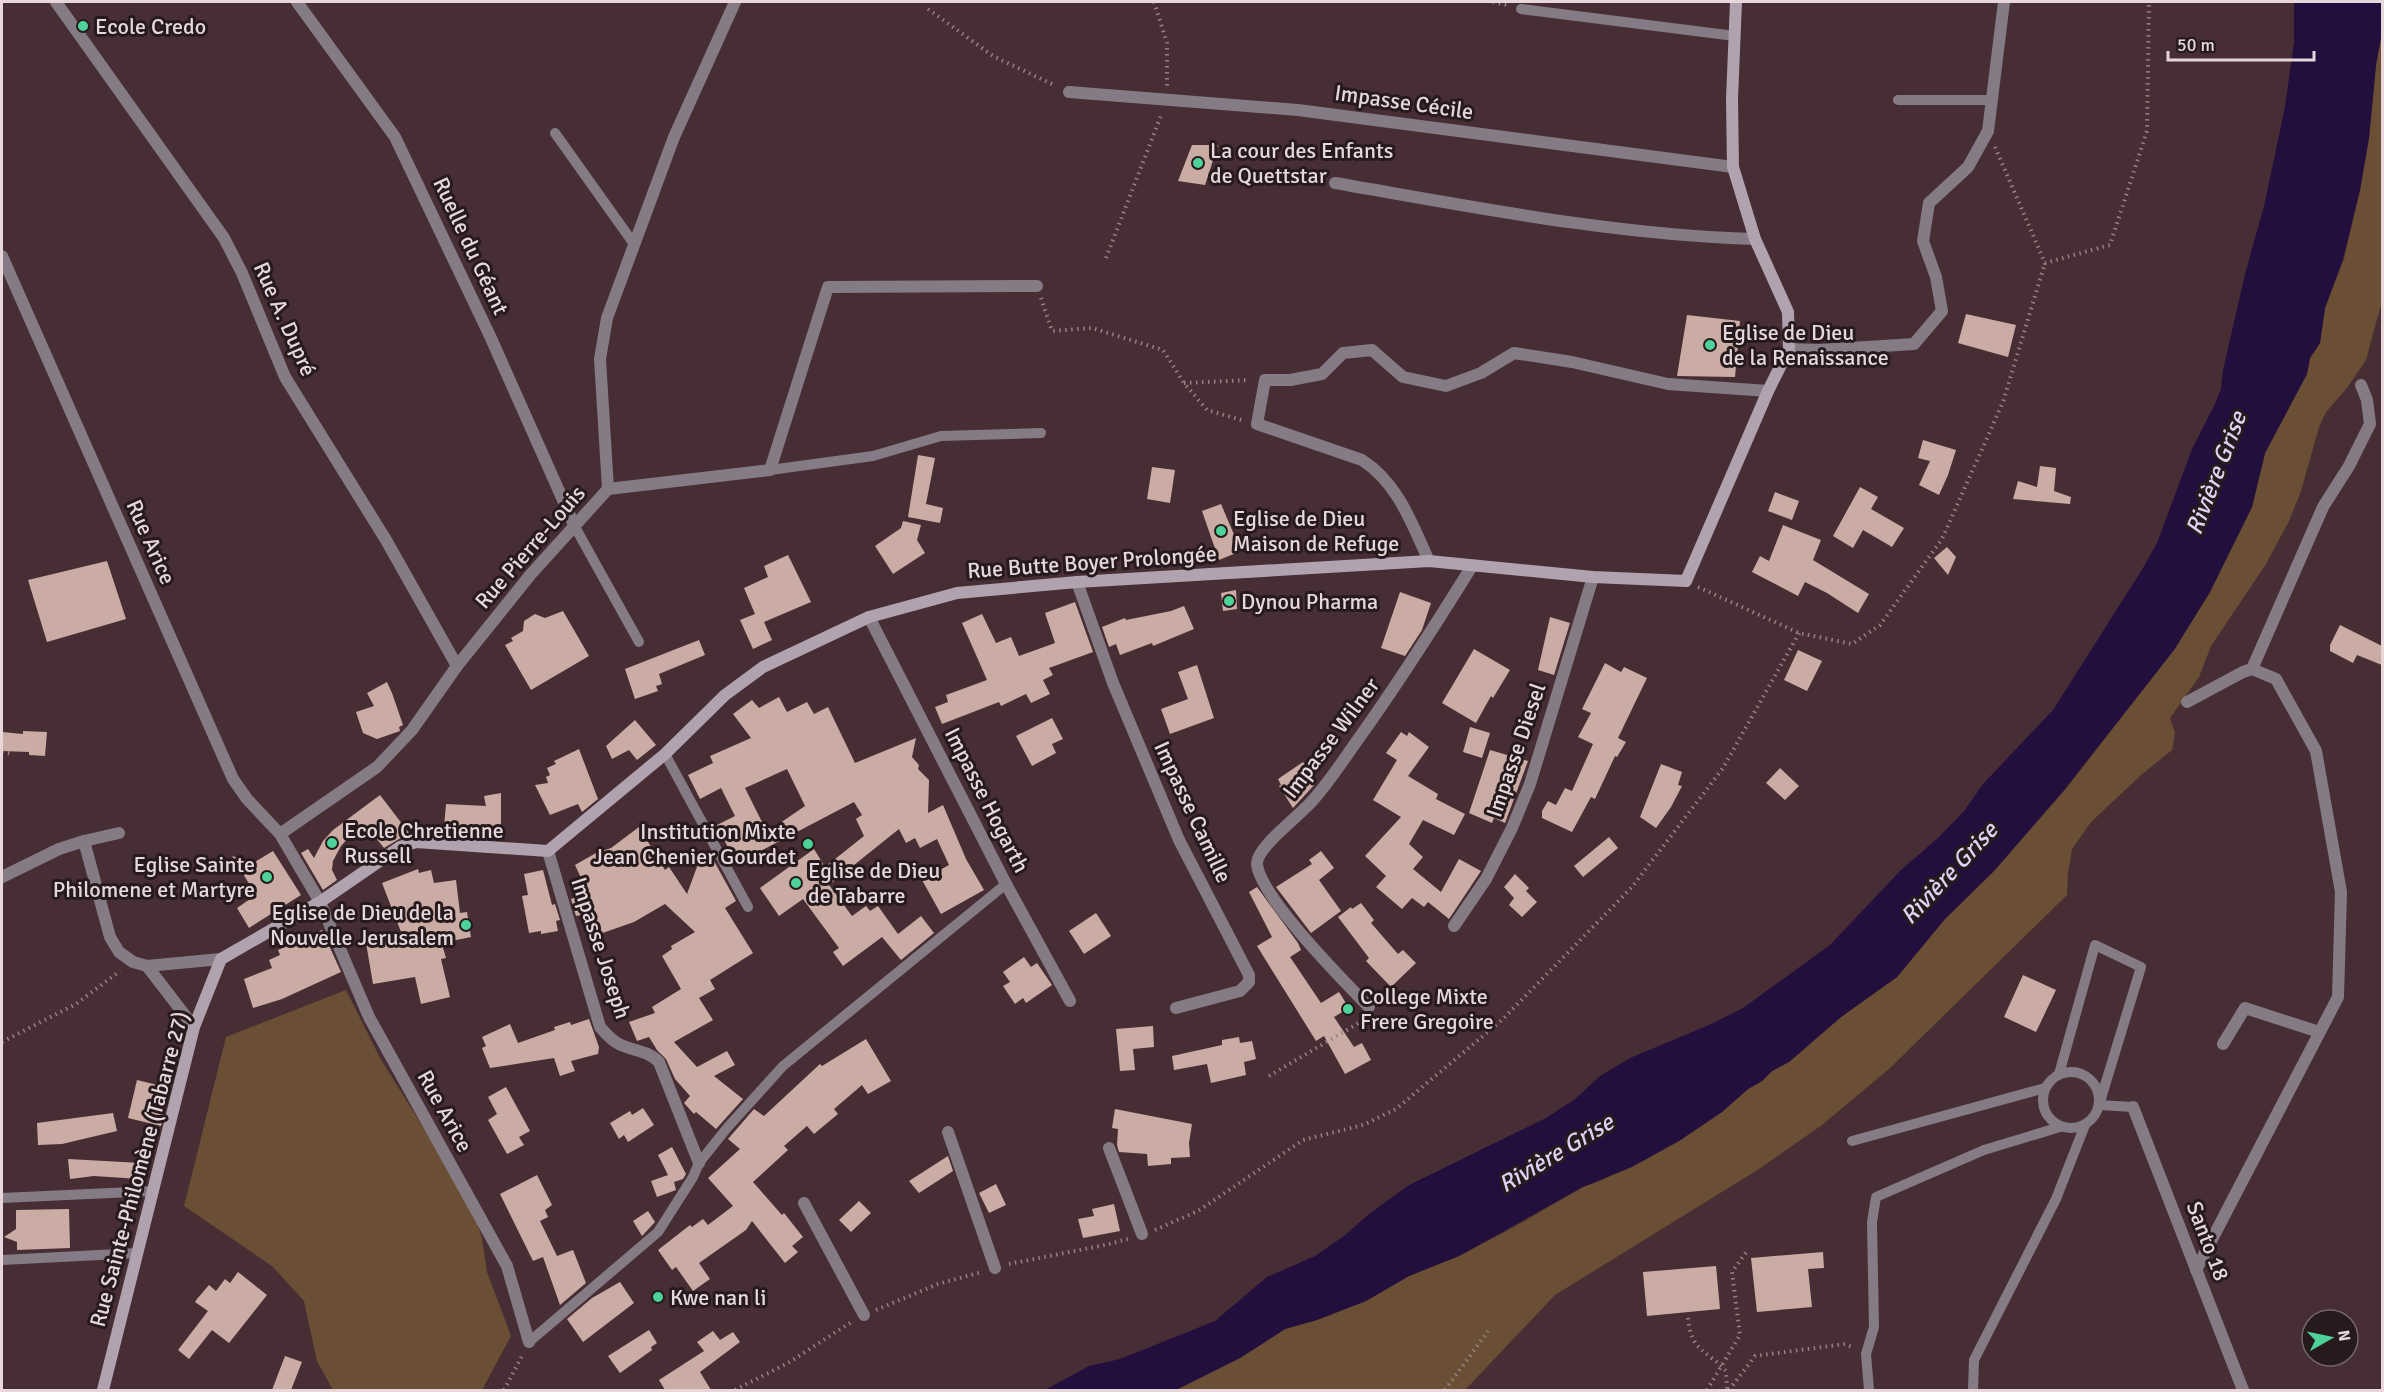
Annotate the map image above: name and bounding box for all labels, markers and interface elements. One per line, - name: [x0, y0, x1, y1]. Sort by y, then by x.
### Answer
- place label: Ecole Credo: [95, 13, 206, 40]
- marker: Ecole Credo: [76, 19, 90, 33]
- scale bar: [2168, 24, 2314, 62]
- text: 50 m: [2177, 34, 2215, 56]
- street label: Impasse Cécile: [1333, 79, 1475, 125]
- place label: La cour des Enfants de Quettstar: [1210, 137, 1393, 189]
- marker: La cour des Enfants de Quettstar: [1191, 156, 1205, 170]
- street label: Ruelle du Géant: [427, 173, 515, 319]
- street label: Rue A. Dupré: [248, 258, 322, 380]
- place label: Eglise de Dieu de la Renaissance: [1722, 319, 1889, 371]
- marker: Eglise de Dieu de la Renaissance: [1703, 338, 1717, 352]
- water label: Rivière Grise: [2179, 406, 2254, 539]
- street label: Rue Pierre-Louis: [469, 480, 591, 614]
- street label: Rue Arice: [120, 496, 182, 588]
- place label: Eglise de Dieu Maison de Refuge: [1233, 505, 1399, 557]
- marker: Eglise de Dieu Maison de Refuge: [1214, 524, 1228, 538]
- street label: Rue Butte Boyer Prolongée: [966, 540, 1218, 584]
- place label: Dynou Pharma: [1241, 588, 1378, 615]
- marker: Dynou Pharma: [1222, 594, 1236, 608]
- street label: Impasse Wilner: [1277, 672, 1385, 804]
- street label: Impasse Diesel: [1480, 679, 1552, 821]
- street label: Impasse Hogarth: [939, 723, 1035, 877]
- street label: Impasse Camille: [1148, 737, 1238, 887]
- water label: Rivière Grise: [1894, 815, 2005, 930]
- place label: Ecole Chretienne Russell: [344, 817, 504, 869]
- place label: Institution Mixte Jean Chenier Gourdet: [593, 818, 796, 870]
- marker: Ecole Chretienne Russell: [325, 836, 339, 850]
- marker: Institution Mixte Jean Chenier Gourdet: [801, 837, 815, 851]
- place label: Eglise Sainte Philomene et Martyre: [53, 851, 255, 903]
- place label: Eglise de Dieu de Tabarre: [808, 857, 940, 909]
- marker: Eglise Sainte Philomene et Martyre: [260, 870, 274, 884]
- street label: Impasse Joseph: [565, 874, 637, 1022]
- marker: Eglise de Dieu de Tabarre: [789, 876, 803, 890]
- place label: Eglise de Dieu de la Nouvelle Jerusalem: [270, 899, 454, 951]
- marker: Eglise de Dieu de la Nouvelle Jerusalem: [459, 918, 473, 932]
- place label: College Mixte Frere Gregoire: [1360, 983, 1494, 1035]
- marker: College Mixte Frere Gregoire: [1341, 1002, 1355, 1016]
- street label: Rue Sainte-Philomène (Tabarre 27): [84, 1008, 194, 1330]
- street label: Rue Arice: [411, 1065, 479, 1157]
- water label: Rivière Grise: [1493, 1106, 1620, 1199]
- street label: Santo 18: [2181, 1197, 2235, 1285]
- place label: Kwe nan li: [670, 1284, 766, 1311]
- marker: Kwe nan li: [651, 1290, 665, 1304]
- north arrow: [2300, 1308, 2360, 1368]
- text: N: [2333, 1329, 2355, 1343]

